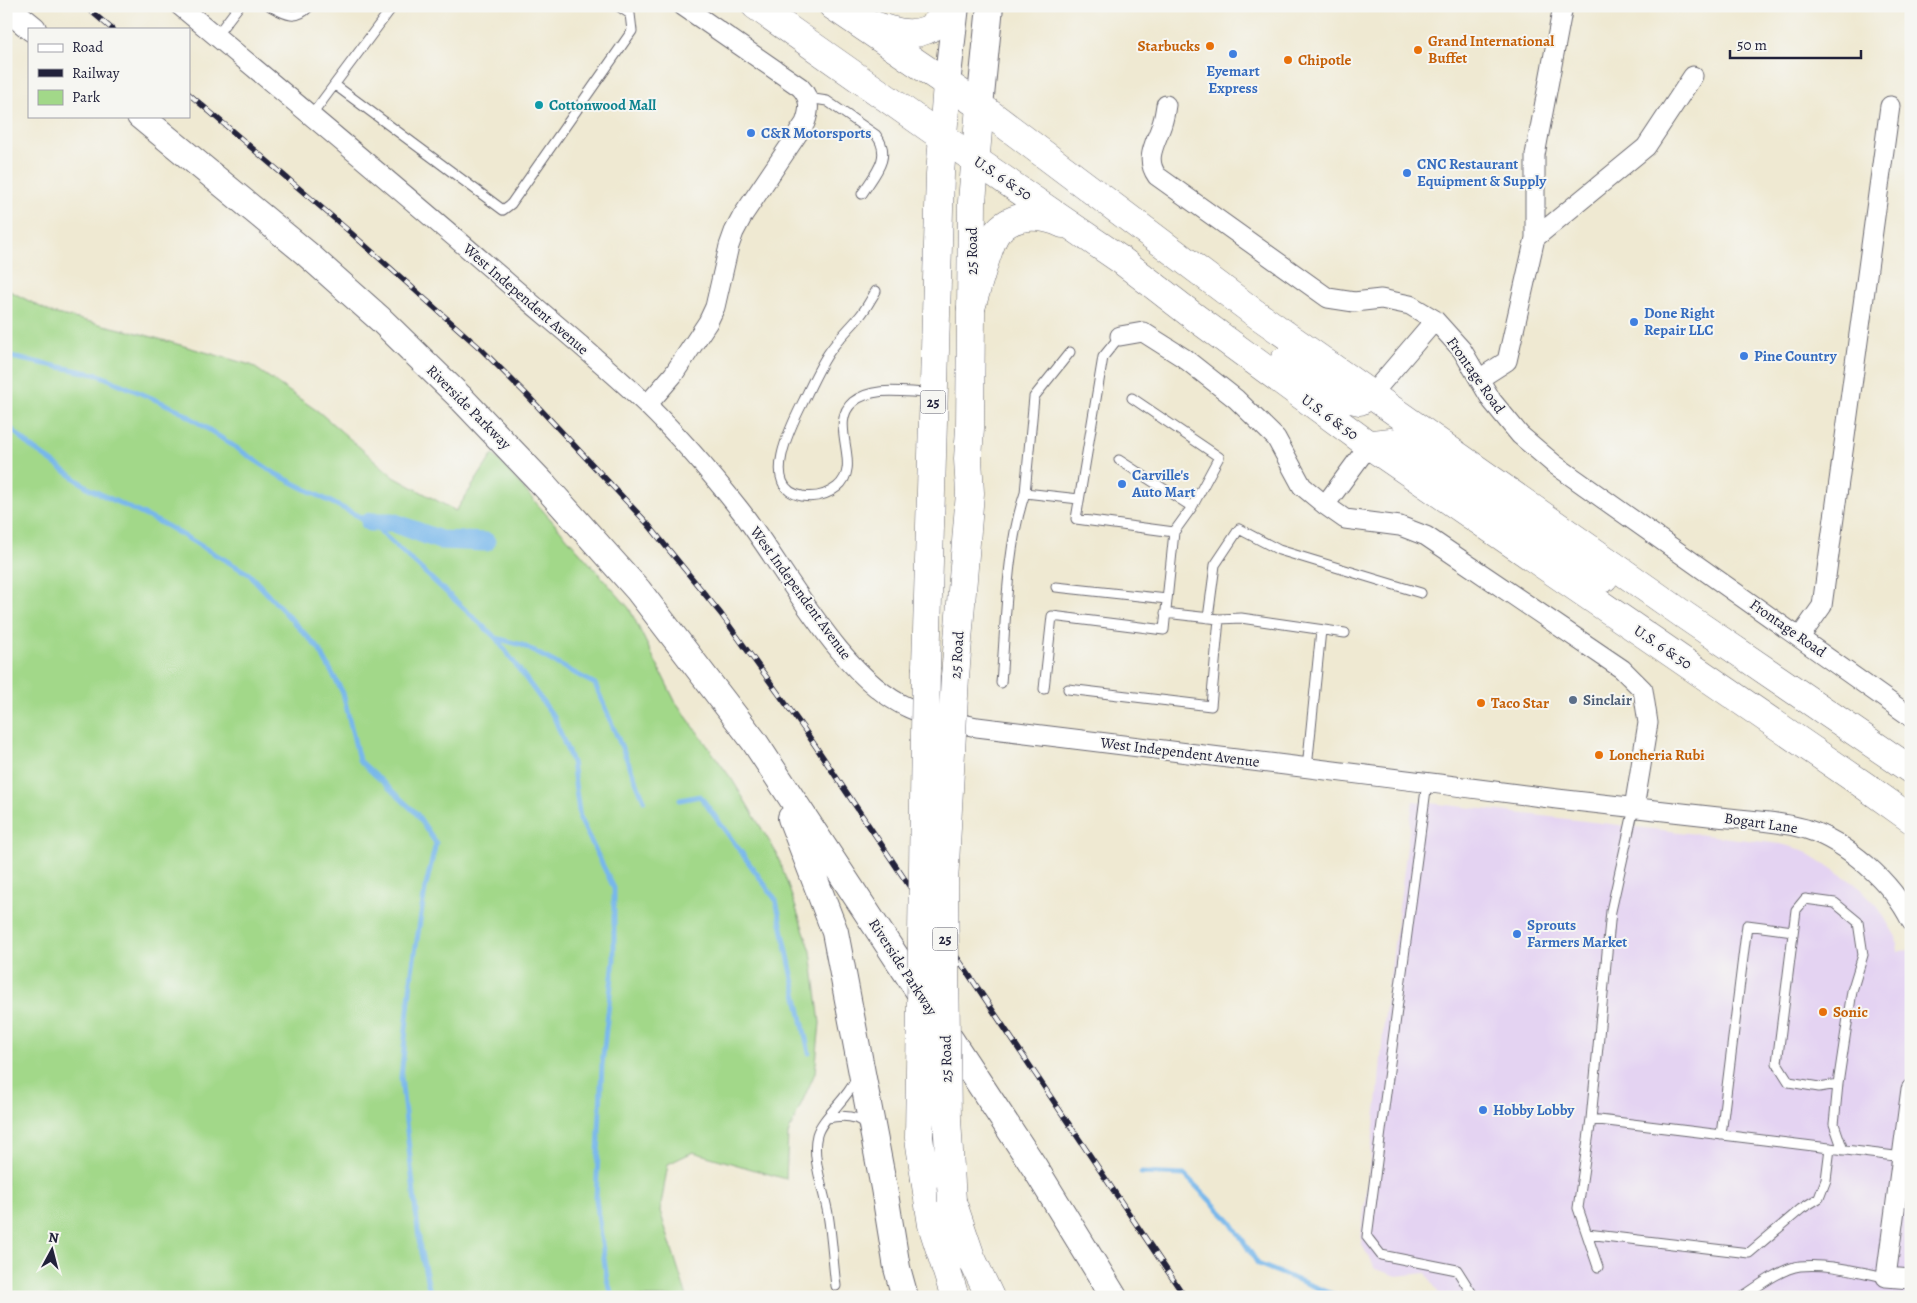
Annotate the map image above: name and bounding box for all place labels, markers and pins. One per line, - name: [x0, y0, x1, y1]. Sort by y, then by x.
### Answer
- place label: Grand International Buffet: [1428, 31, 1554, 68]
- place label: Starbucks: [1138, 36, 1200, 56]
- marker: Starbucks: [1204, 40, 1216, 52]
- marker: Grand International Buffet: [1412, 44, 1424, 56]
- marker: Eyemart Express: [1227, 48, 1239, 60]
- place label: Chipotle: [1298, 50, 1352, 70]
- marker: Chipotle: [1282, 54, 1294, 66]
- place label: Eyemart Express: [1206, 61, 1260, 98]
- place label: Cottonwood Mall: [549, 95, 656, 115]
- marker: Cottonwood Mall: [533, 99, 545, 111]
- place label: C&R Motorsports: [761, 123, 871, 143]
- marker: C&R Motorsports: [745, 127, 757, 139]
- place label: CNC Restaurant Equipment & Supply: [1417, 154, 1547, 191]
- marker: CNC Restaurant Equipment & Supply: [1401, 167, 1413, 179]
- place label: Done Right Repair LLC: [1644, 303, 1715, 340]
- marker: Done Right Repair LLC: [1628, 316, 1640, 328]
- place label: Pine Country: [1754, 346, 1838, 366]
- marker: Pine Country: [1738, 350, 1750, 362]
- place label: Carville's Auto Mart: [1131, 465, 1195, 502]
- marker: Carville's Auto Mart: [1116, 478, 1128, 490]
- place label: Sinclair: [1583, 690, 1632, 710]
- place label: Taco Star: [1491, 693, 1549, 713]
- marker: Sinclair: [1567, 694, 1579, 706]
- marker: Taco Star: [1475, 697, 1487, 709]
- place label: Loncheria Rubi: [1609, 745, 1705, 765]
- marker: Loncheria Rubi: [1593, 749, 1605, 761]
- place label: Sprouts Farmers Market: [1527, 915, 1627, 952]
- marker: Sprouts Farmers Market: [1511, 928, 1523, 940]
- place label: Sonic: [1833, 1002, 1868, 1022]
- marker: Sonic: [1817, 1006, 1829, 1018]
- place label: Hobby Lobby: [1493, 1100, 1575, 1120]
- marker: Hobby Lobby: [1477, 1104, 1489, 1116]

